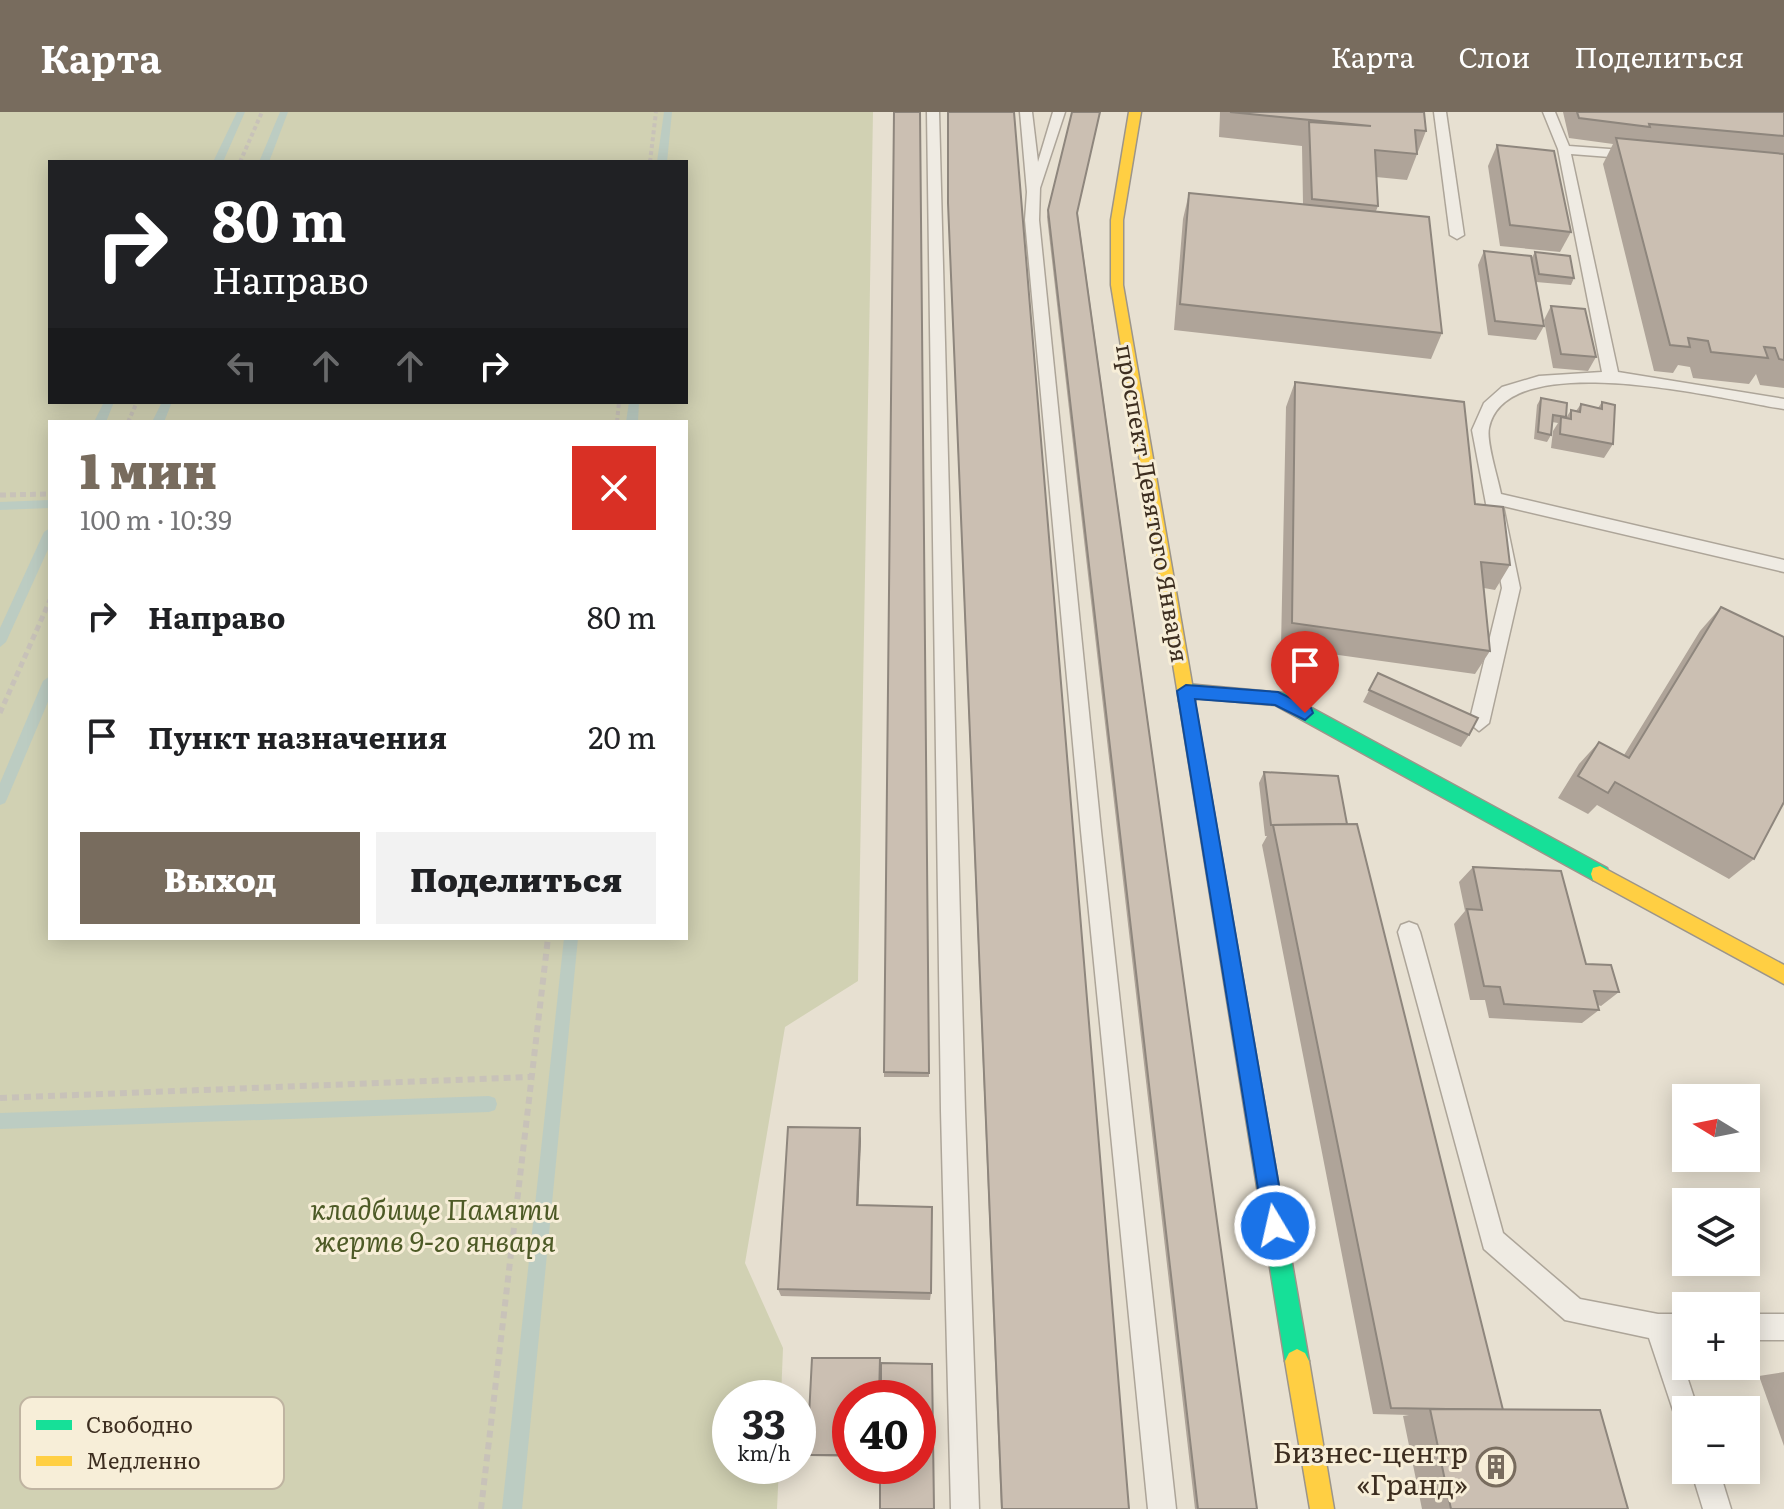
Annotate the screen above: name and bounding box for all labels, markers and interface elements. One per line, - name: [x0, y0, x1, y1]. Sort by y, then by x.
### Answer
- text: Карта: [40, 28, 162, 85]
- text: Карта: [1331, 35, 1415, 77]
- text: Слои: [1459, 35, 1530, 77]
- text: Поделиться: [1574, 35, 1744, 77]
- text: 80 m: [212, 176, 347, 259]
- icon: right: [80, 192, 184, 296]
- text: Направо: [212, 252, 369, 305]
- street label: проспект Девятого Января: [1109, 341, 1199, 665]
- icon: left: [220, 344, 264, 388]
- icon: ahead: [304, 344, 348, 388]
- icon: ahead: [388, 344, 432, 388]
- icon: right: [472, 344, 516, 388]
- text: 1 мин: [80, 433, 217, 504]
- button: close: [572, 446, 656, 530]
- text: 100 m · 10:39: [80, 499, 232, 538]
- icon: right: [80, 594, 124, 638]
- text: Направо: [148, 594, 286, 638]
- text: 80 m: [587, 594, 656, 638]
- pin: [1271, 631, 1339, 713]
- icon: arrive: [1283, 643, 1327, 687]
- icon: arrive: [80, 714, 124, 758]
- text: Пункт назначения: [148, 714, 447, 758]
- text: 20 m: [588, 714, 656, 758]
- button: Выход: [80, 832, 360, 924]
- button: Поделиться: [376, 832, 656, 924]
- north arrow: [1672, 1084, 1760, 1172]
- map controls: [1672, 1084, 1760, 1484]
- position arrow: [1233, 1184, 1317, 1268]
- park label: кладбище Памяти жертв 9-го января: [311, 1187, 560, 1261]
- button: layers: [1672, 1188, 1760, 1276]
- button: +: [1672, 1292, 1760, 1380]
- speed limit sign: 40: [832, 1380, 936, 1484]
- text: 33: [742, 1392, 786, 1451]
- button: −: [1672, 1396, 1760, 1484]
- legend: [20, 1397, 284, 1489]
- text: Свободно: [86, 1407, 193, 1440]
- place label: Бизнес-центр «Гранд»: [1273, 1430, 1468, 1504]
- text: km/h: [737, 1437, 791, 1467]
- text: Медленно: [86, 1443, 201, 1476]
- building icon: Бизнес-центр «Гранд»: [1475, 1446, 1517, 1488]

